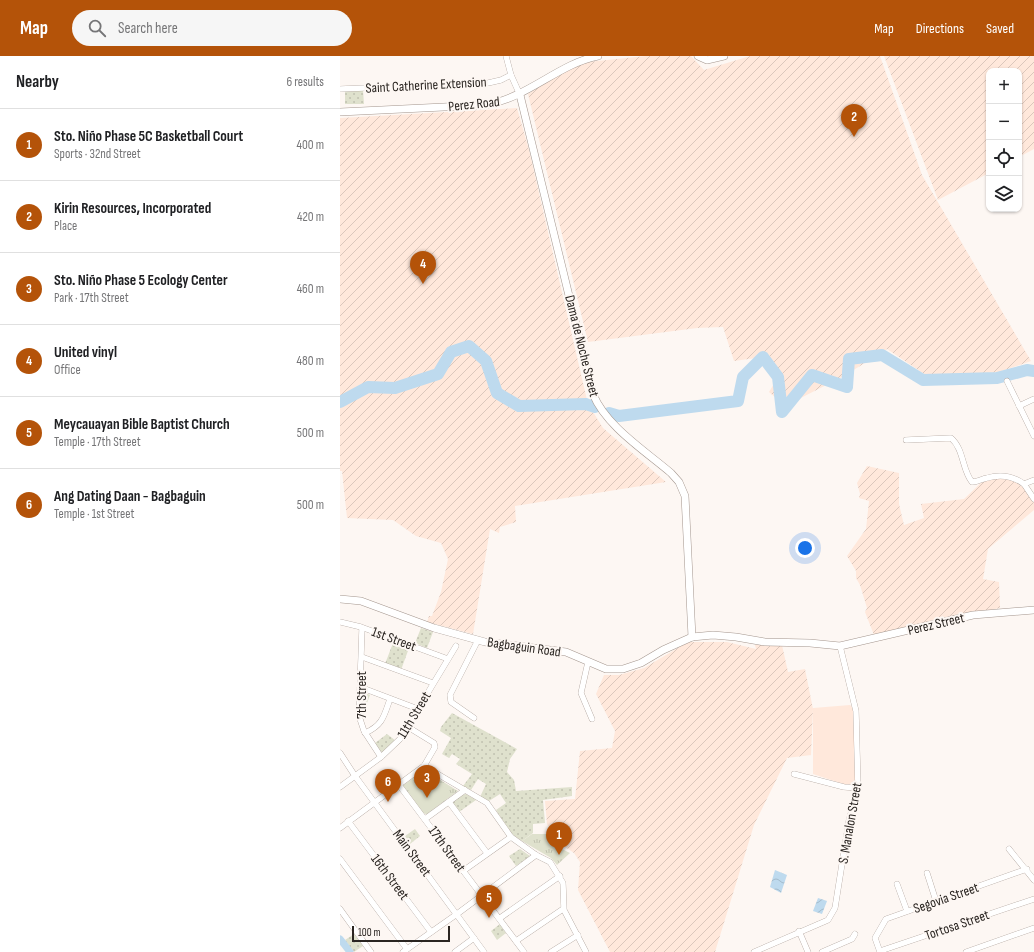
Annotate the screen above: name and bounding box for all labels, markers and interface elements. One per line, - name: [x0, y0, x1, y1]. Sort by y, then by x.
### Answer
- search box: [72, 10, 352, 46]
- text: Map: [20, 17, 48, 40]
- icon: search: [86, 17, 108, 39]
- text: Search here: [118, 19, 178, 38]
- text: Map: [874, 20, 894, 37]
- text: Directions: [916, 20, 964, 37]
- text: Saved: [986, 20, 1014, 37]
- map controls: [986, 68, 1022, 212]
- button: +: [986, 68, 1022, 104]
- text: Nearby: [16, 72, 59, 92]
- street label: Saint Catherine Extension: [365, 73, 487, 97]
- text: 6 results: [286, 74, 324, 90]
- street label: Perez Road: [447, 93, 501, 115]
- pin: 2: [841, 104, 867, 137]
- button: −: [986, 104, 1022, 140]
- text: Sto. Niño Phase 5C Basketball Court: [54, 127, 243, 146]
- text: 1: [26, 137, 32, 153]
- text: 400 m: [297, 137, 324, 153]
- button: locate: [986, 140, 1022, 176]
- text: Sports · 32nd Street: [54, 146, 141, 162]
- button: layers: [986, 176, 1022, 212]
- text: Kirin Resources, Incorporated: [54, 199, 211, 218]
- text: 2: [26, 209, 32, 225]
- text: 420 m: [297, 209, 324, 225]
- text: Place: [54, 218, 77, 234]
- pin: 4: [410, 251, 436, 284]
- text: Sto. Niño Phase 5 Ecology Center: [54, 271, 228, 290]
- text: 3: [26, 281, 32, 297]
- text: 460 m: [297, 281, 324, 297]
- text: Park · 17th Street: [54, 290, 129, 306]
- street label: Dama de Noche Street: [561, 293, 603, 399]
- text: United vinyl: [54, 343, 117, 362]
- text: 4: [26, 353, 32, 369]
- text: 480 m: [297, 353, 324, 369]
- text: Office: [54, 362, 81, 378]
- text: Meycauayan Bible Baptist Church: [54, 415, 230, 434]
- text: 5: [26, 425, 32, 441]
- text: 500 m: [297, 425, 324, 441]
- text: Temple · 17th Street: [54, 434, 141, 450]
- text: Ang Dating Daan - Bagbaguin: [54, 487, 206, 506]
- text: 6: [26, 497, 32, 513]
- text: 500 m: [297, 497, 324, 513]
- text: Temple · 1st Street: [54, 506, 134, 522]
- your location: [795, 538, 815, 558]
- street label: Perez Street: [906, 609, 966, 639]
- street label: 1st Street: [369, 623, 419, 655]
- street label: Bagbaguin Road: [486, 633, 562, 661]
- street label: 7th Street: [353, 671, 370, 719]
- street label: 11th Street: [393, 688, 435, 742]
- pin: 3: [414, 765, 440, 798]
- pin: 6: [375, 769, 401, 802]
- street label: S. Manalon Street: [834, 781, 866, 865]
- pin: 1: [546, 822, 572, 855]
- street label: 17th Street: [425, 823, 469, 875]
- street label: Main Street: [389, 826, 435, 880]
- street label: 16th Street: [367, 851, 413, 903]
- street label: Segovia Street: [911, 879, 981, 917]
- pin: 5: [476, 885, 502, 918]
- street label: Tortosa Street: [923, 906, 991, 944]
- scale bar: [352, 924, 450, 943]
- text: 100 m: [358, 926, 380, 939]

